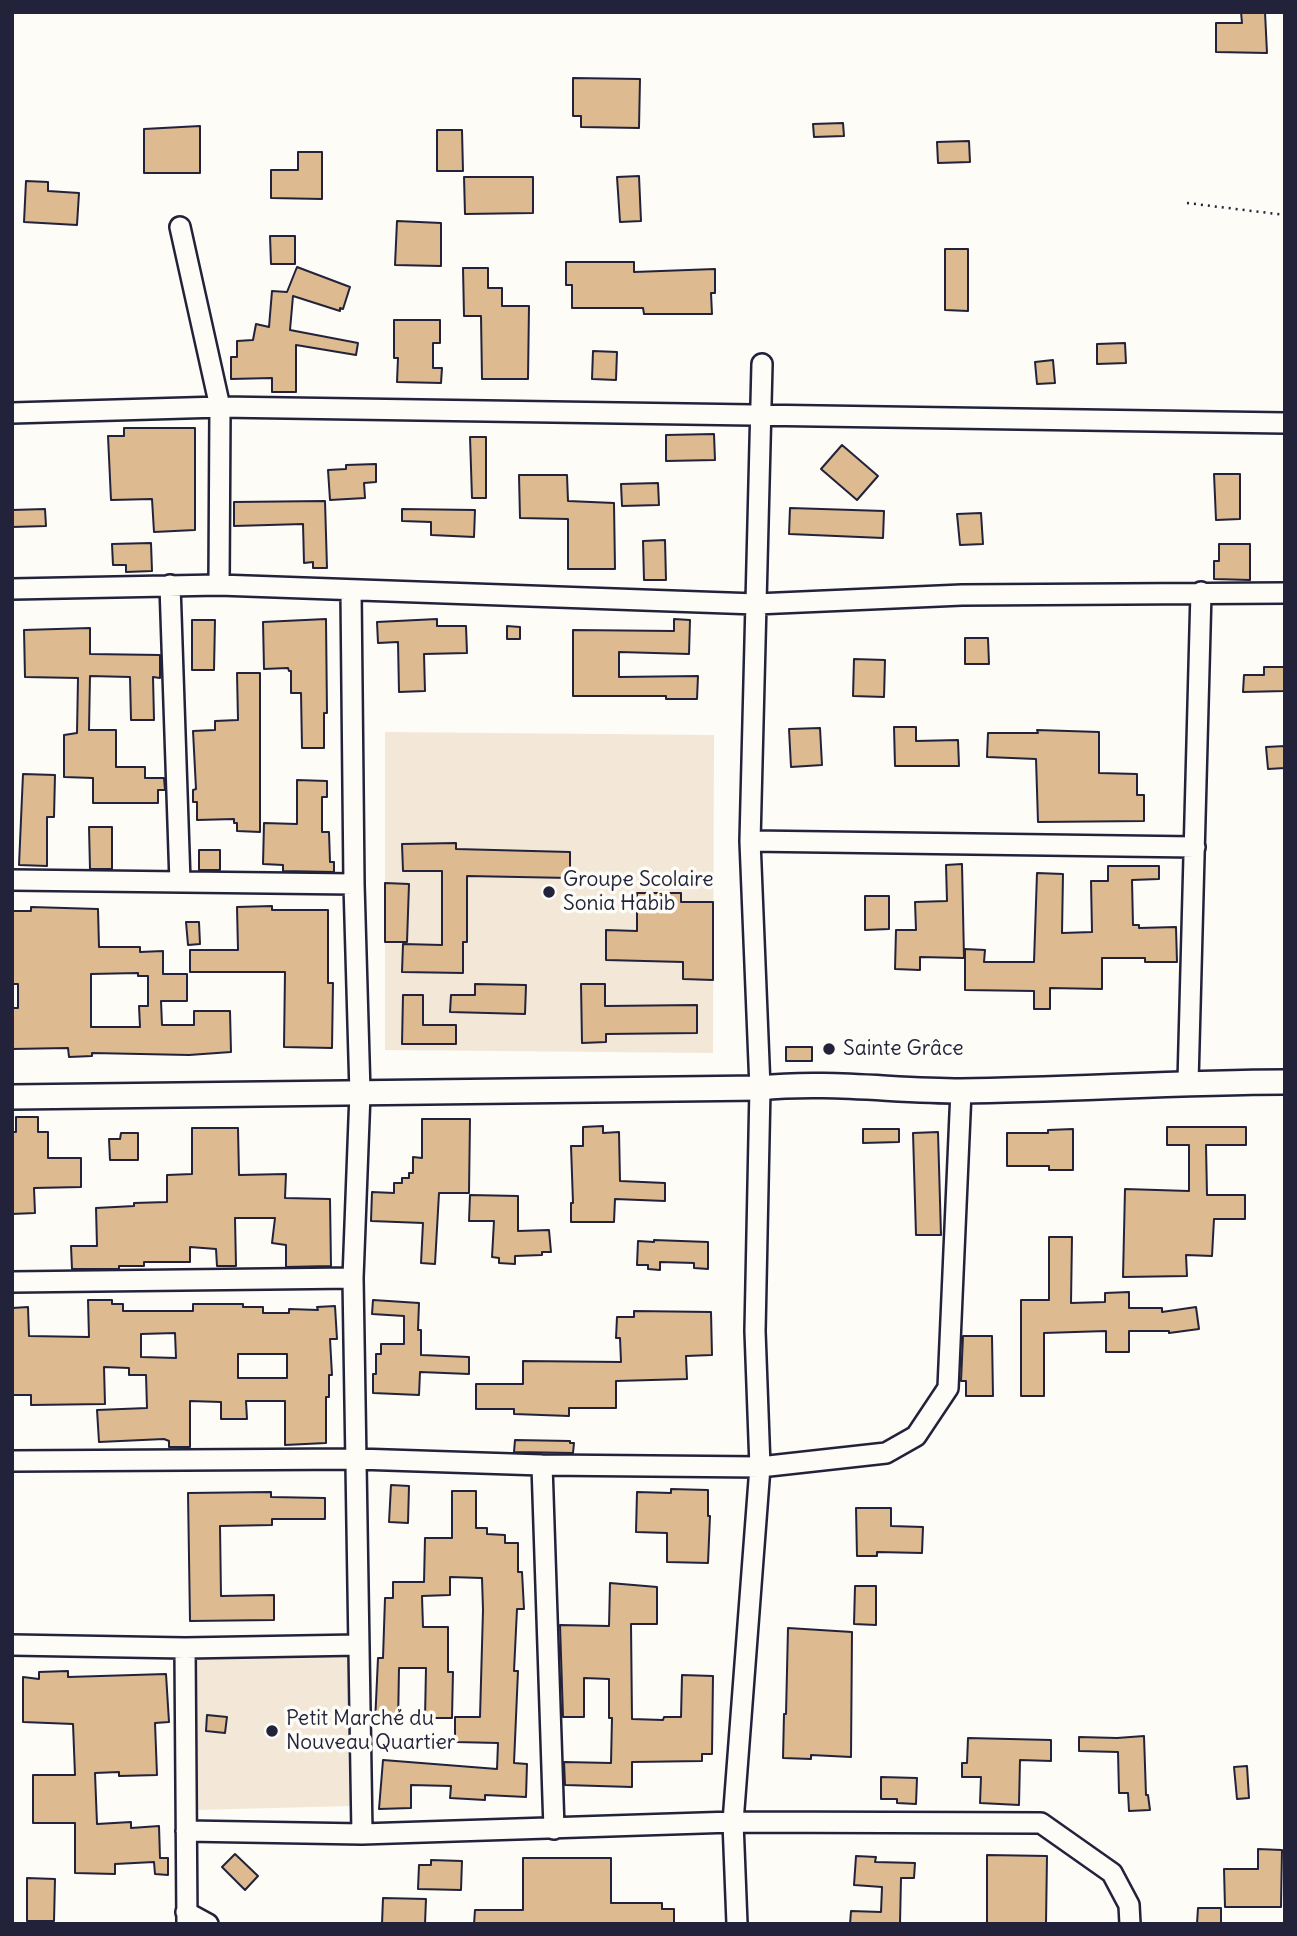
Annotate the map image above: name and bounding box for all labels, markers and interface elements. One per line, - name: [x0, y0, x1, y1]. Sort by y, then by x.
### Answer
- place label: Groupe Scolaire Sonia Habib: [563, 867, 714, 917]
- marker: Groupe Scolaire Sonia Habib: [541, 884, 557, 900]
- place label: Sainte Grâce: [843, 1036, 964, 1062]
- marker: Sainte Grâce: [821, 1041, 837, 1057]
- place label: Petit Marché du Nouveau Quartier: [286, 1706, 455, 1756]
- marker: Petit Marché du Nouveau Quartier: [264, 1723, 280, 1739]

